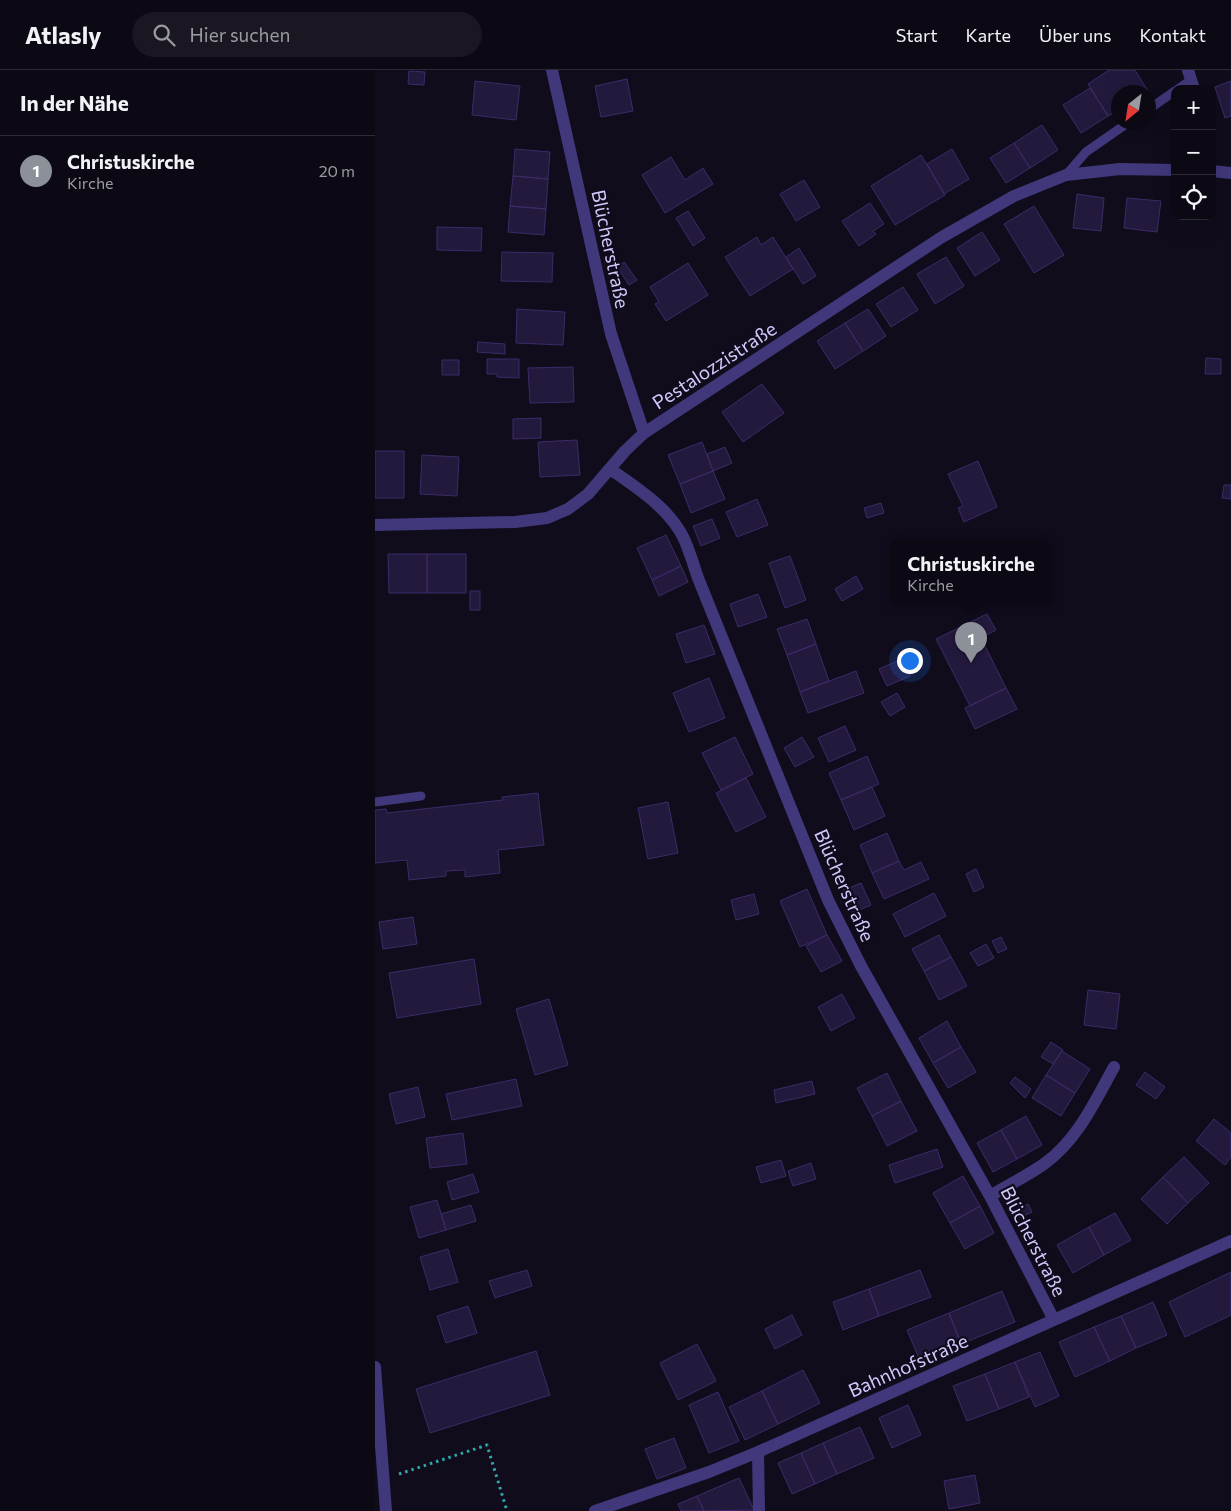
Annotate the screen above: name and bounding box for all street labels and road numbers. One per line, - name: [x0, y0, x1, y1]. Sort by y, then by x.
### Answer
- street label: Blücherstraße: [587, 188, 635, 310]
- street label: Pestalozzistraße: [648, 316, 780, 414]
- street label: Blücherstraße: [810, 825, 880, 945]
- street label: Blücherstraße: [996, 1182, 1072, 1300]
- street label: Bahnhofstraße: [845, 1328, 971, 1402]

